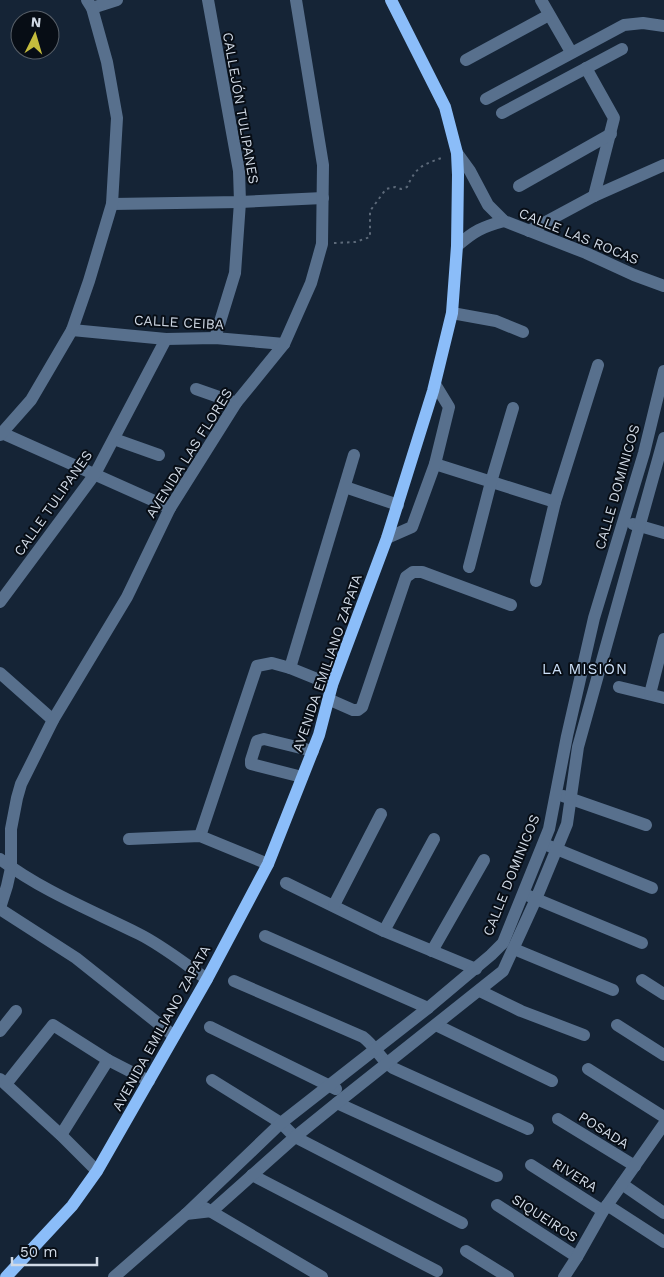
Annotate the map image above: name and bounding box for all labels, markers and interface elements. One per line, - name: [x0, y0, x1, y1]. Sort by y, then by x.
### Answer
- north arrow: [10, 10, 60, 60]
- text: N: [30, 14, 42, 30]
- street label: CALLEJÓN TULIPANES: [220, 31, 262, 185]
- street label: CALLE LAS ROCAS: [517, 205, 641, 267]
- street label: CALLE CEIBA: [134, 312, 224, 332]
- street label: AVENIDA LAS FLORES: [143, 385, 235, 521]
- street label: CALLE DOMINICOS: [591, 423, 643, 551]
- street label: CALLE TULIPANES: [11, 447, 95, 559]
- street label: AVENIDA EMILIANO ZAPATA: [289, 572, 365, 754]
- district label: LA MISIÓN: [542, 659, 628, 678]
- street label: CALLE DOMINICOS: [479, 812, 543, 938]
- street label: AVENIDA EMILIANO ZAPATA: [109, 942, 213, 1114]
- street label: POSADA: [576, 1108, 632, 1152]
- street label: RIVERA: [550, 1155, 600, 1195]
- street label: SIQUEIROS: [509, 1191, 581, 1245]
- scale bar: [12, 1234, 98, 1266]
- text: 50 m: [20, 1243, 57, 1261]

